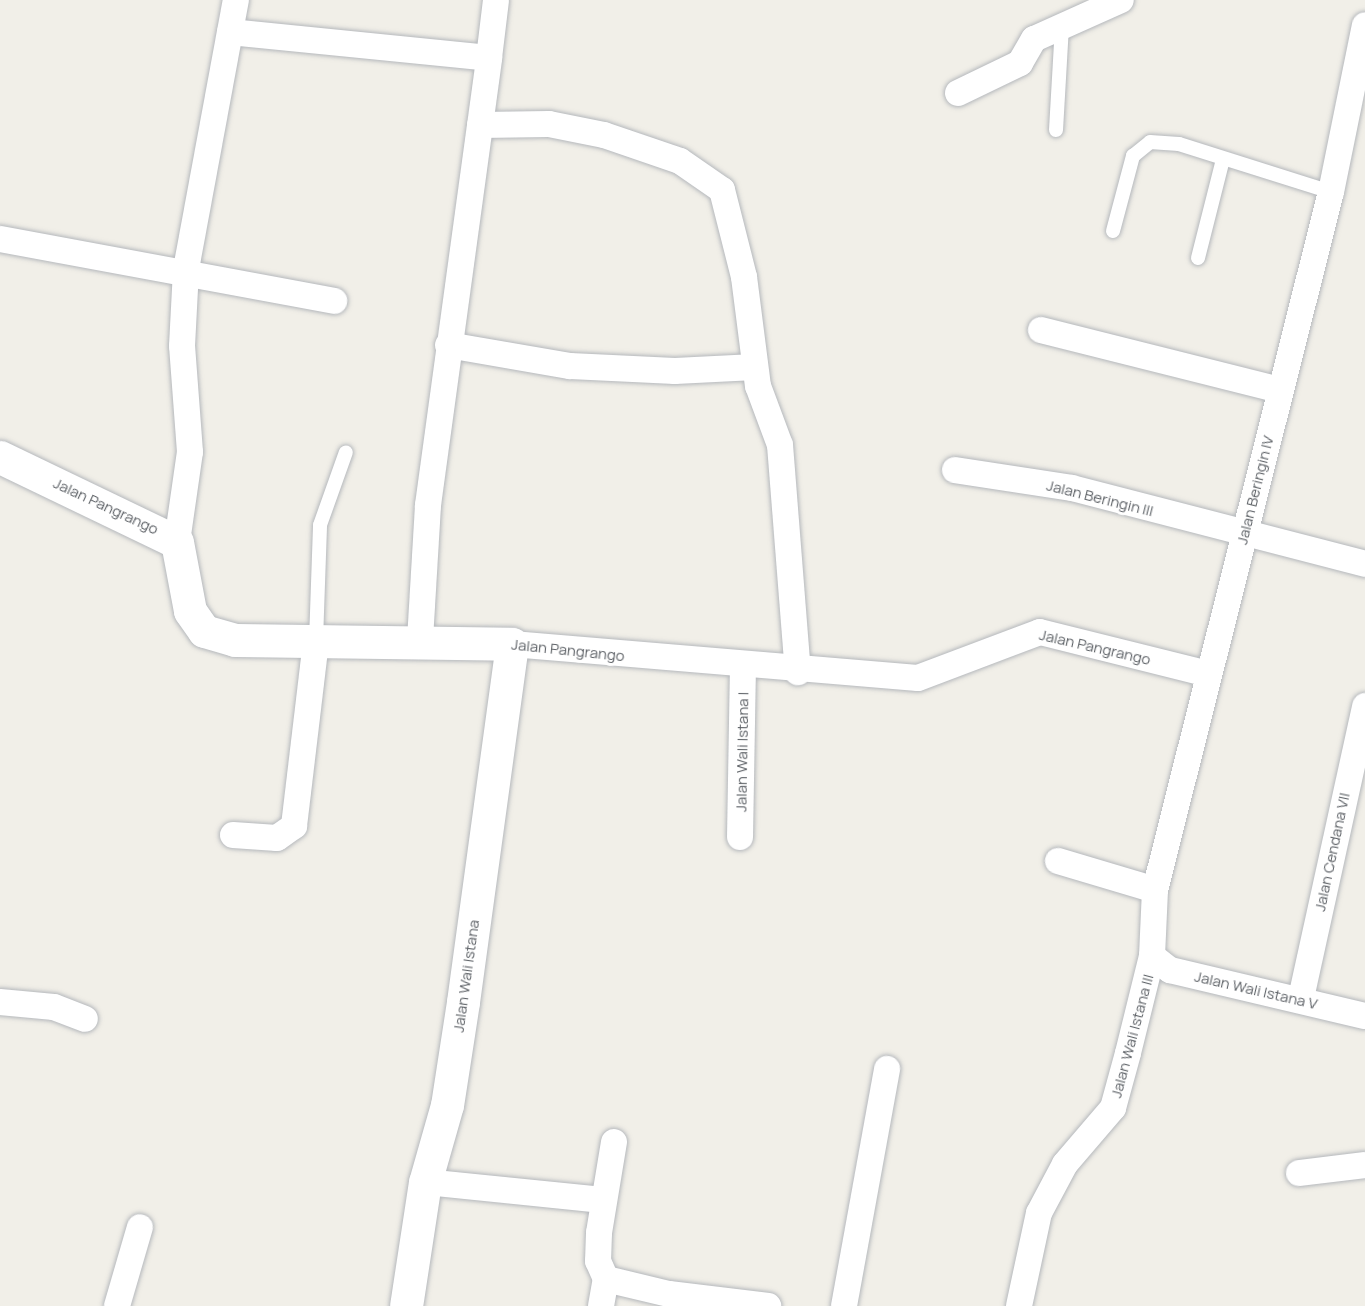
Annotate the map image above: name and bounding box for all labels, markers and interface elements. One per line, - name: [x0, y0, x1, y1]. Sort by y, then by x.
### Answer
- street label: Jalan Beringin IV: [1233, 434, 1277, 546]
- street label: Jalan Pangrango: [51, 474, 161, 538]
- street label: Jalan Beringin III: [1045, 476, 1155, 520]
- street label: Jalan Pangrango: [1037, 625, 1153, 669]
- street label: Jalan Pangrango: [510, 635, 626, 665]
- street label: Jalan Wali Istana I: [732, 692, 752, 812]
- street label: Jalan Cendana VII: [1311, 791, 1353, 913]
- street label: Jalan Wali Istana: [449, 918, 483, 1034]
- street label: Jalan Wali Istana V: [1193, 967, 1319, 1013]
- street label: Jalan Wali Istana III: [1107, 972, 1157, 1100]

